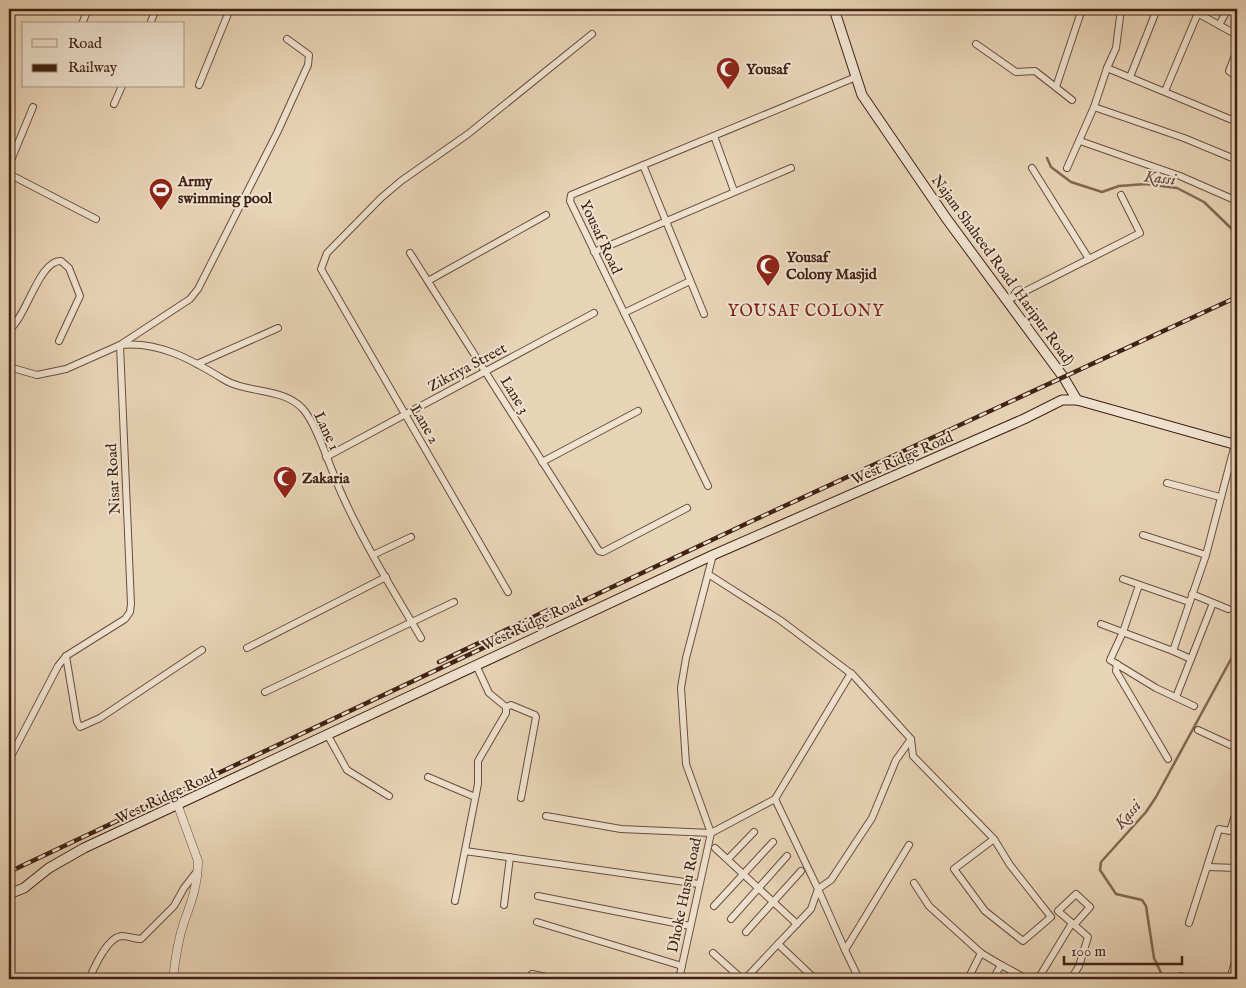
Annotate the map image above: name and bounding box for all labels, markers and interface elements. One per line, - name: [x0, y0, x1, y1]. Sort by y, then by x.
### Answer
- legend: [22, 22, 185, 88]
- text: Road: [68, 34, 103, 53]
- mosque icon: Yousaf: [715, 56, 741, 90]
- text: Railway: [68, 58, 118, 77]
- place label: Yousaf: [746, 60, 791, 79]
- water label: Kassi: [1142, 167, 1178, 191]
- street label: Najam Shaheed Road (Haripur Road): [927, 171, 1078, 370]
- place label: Army swimming pool: [177, 172, 273, 208]
- sports icon: Army swimming pool: [148, 177, 174, 211]
- street label: Yousaf Road: [575, 197, 626, 278]
- place label: Yousaf Colony Masjid: [786, 248, 878, 284]
- mosque icon: Yousaf Colony Masjid: [755, 253, 781, 287]
- district label: YOUSAF COLONY: [728, 302, 884, 322]
- street label: Zikriya Street: [425, 339, 510, 396]
- street label: Lane 3: [496, 373, 533, 418]
- street label: Lane 2: [406, 401, 443, 447]
- street label: Lane 1: [309, 409, 344, 454]
- street label: West Ridge Road: [848, 427, 957, 489]
- street label: Nisar Road: [102, 442, 125, 515]
- mosque icon: Zakaria: [272, 465, 298, 499]
- place label: Zakaria: [302, 469, 350, 488]
- street label: West Ridge Road: [479, 591, 587, 655]
- street label: West Ridge Road: [113, 764, 221, 828]
- water label: Kassi: [1110, 796, 1147, 834]
- street label: Dhoke Husu Road: [663, 835, 706, 954]
- scale bar: [1064, 933, 1181, 965]
- text: 100 m: [1071, 942, 1107, 961]

